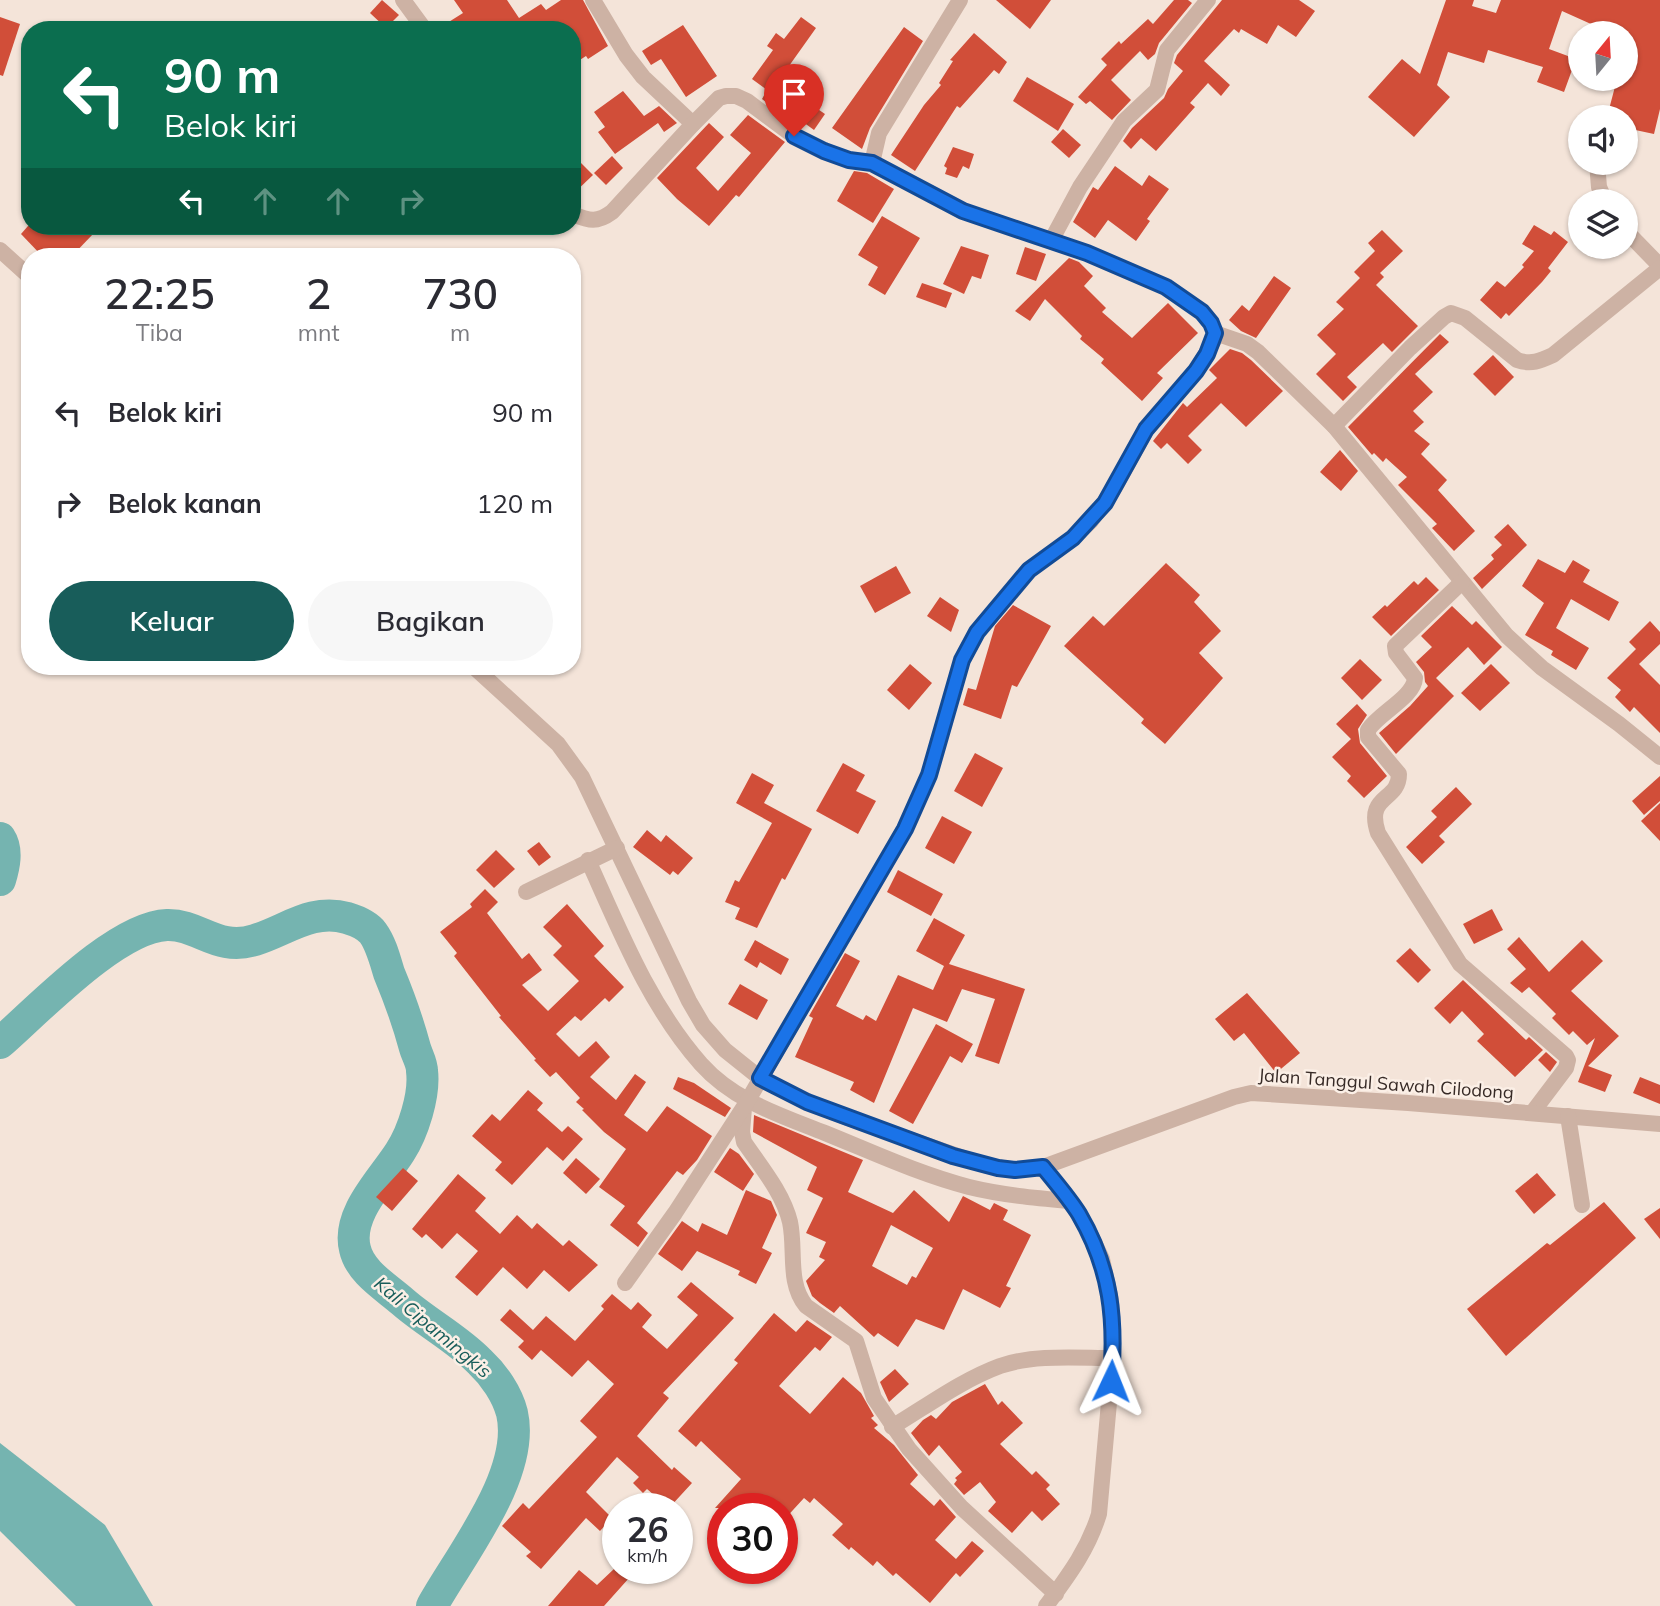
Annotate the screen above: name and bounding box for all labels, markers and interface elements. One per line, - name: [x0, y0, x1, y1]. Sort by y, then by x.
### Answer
- north arrow: [1568, 21, 1638, 91]
- map controls: [1568, 21, 1638, 259]
- text: 90 m: [164, 44, 280, 105]
- icon: left: [49, 49, 140, 140]
- pin: [764, 64, 824, 136]
- icon: arrive: [775, 75, 813, 113]
- text: Belok kiri: [164, 105, 297, 145]
- button: sound: [1568, 105, 1638, 175]
- icon: left: [173, 182, 211, 220]
- icon: ahead: [246, 182, 284, 220]
- icon: ahead: [319, 182, 357, 220]
- icon: right: [392, 182, 430, 220]
- button: layers: [1568, 189, 1638, 259]
- text: 22:25: [104, 267, 215, 320]
- text: 2: [306, 267, 331, 320]
- text: 730: [422, 267, 498, 320]
- text: Tiba: [136, 318, 183, 347]
- text: mnt: [298, 318, 339, 347]
- text: m: [450, 318, 470, 347]
- icon: left: [49, 394, 87, 432]
- text: Belok kiri: [108, 396, 222, 429]
- text: 90 m: [492, 396, 553, 429]
- icon: right: [49, 485, 87, 523]
- text: Belok kanan: [108, 487, 262, 520]
- text: 120 m: [477, 487, 553, 520]
- button: Keluar: [49, 581, 294, 661]
- button: Bagikan: [308, 581, 553, 661]
- street label: Jalan Tanggul Sawah Cilodong: [1258, 1063, 1515, 1104]
- water label: Kali Cipamingkis: [370, 1271, 496, 1383]
- position arrow: [1074, 1344, 1148, 1418]
- speed limit sign: 30: [707, 1493, 798, 1584]
- text: 26: [626, 1507, 669, 1551]
- text: km/h: [627, 1544, 668, 1567]

